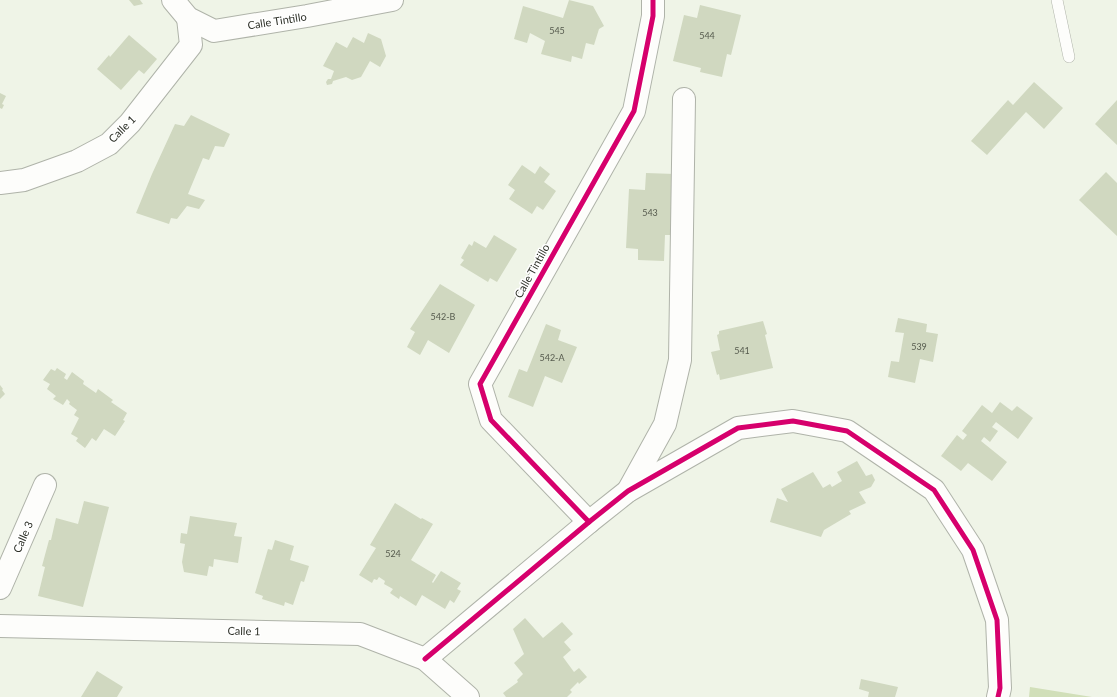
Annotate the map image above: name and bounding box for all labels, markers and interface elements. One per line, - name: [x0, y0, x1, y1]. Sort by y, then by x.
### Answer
- street label: Calle Tintillo: [246, 9, 307, 32]
- house number: 545: [549, 25, 565, 36]
- house number: 544: [699, 30, 715, 41]
- street label: Calle 1: [105, 112, 138, 145]
- house number: 543: [642, 207, 658, 218]
- street label: Calle Tintillo: [511, 242, 552, 300]
- house number: 542-B: [431, 311, 456, 322]
- house number: 539: [911, 341, 927, 352]
- house number: 541: [734, 345, 750, 356]
- house number: 542-A: [539, 352, 565, 363]
- street label: Calle 3: [10, 519, 35, 555]
- house number: 524: [385, 548, 401, 559]
- street label: Calle 1: [227, 624, 261, 637]

